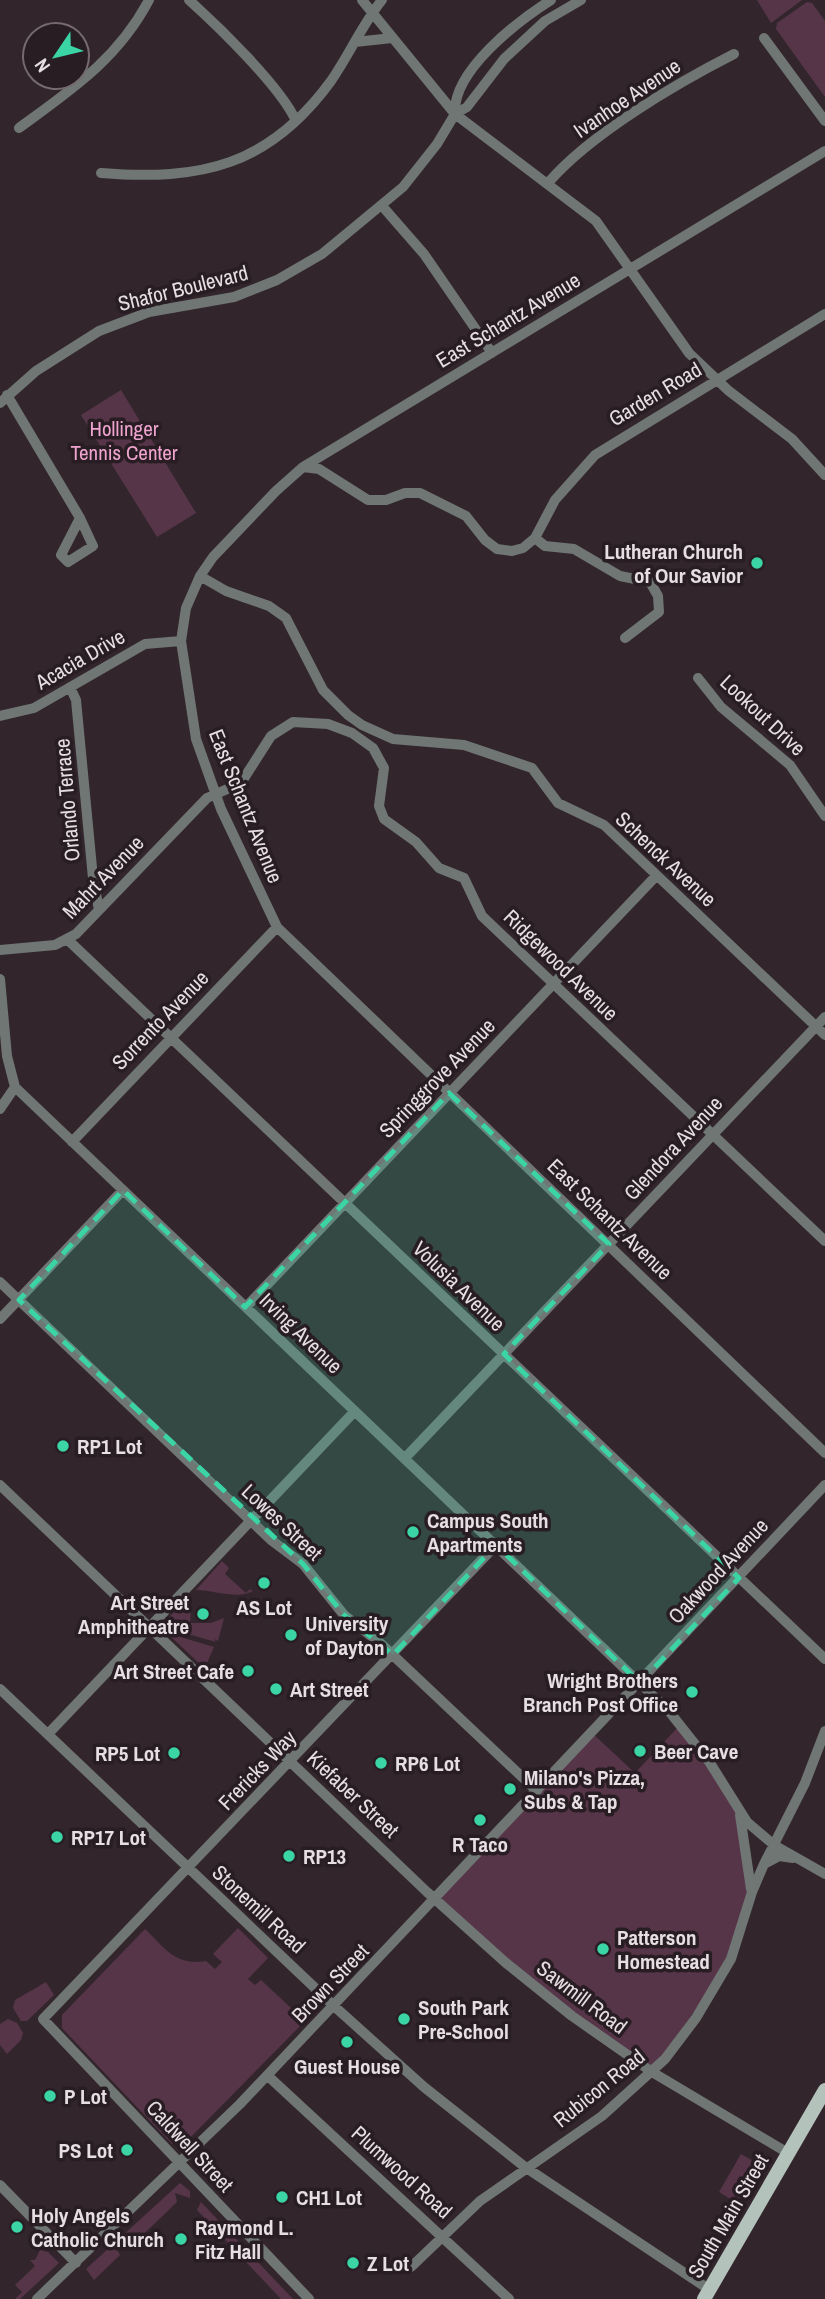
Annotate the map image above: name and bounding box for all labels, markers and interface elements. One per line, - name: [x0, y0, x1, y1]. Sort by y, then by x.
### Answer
- north arrow: [21, 21, 91, 91]
- street label: Ivanhoe Avenue: [568, 52, 686, 144]
- text: N: [28, 54, 56, 78]
- street label: Shafor Boulevard: [115, 258, 251, 318]
- street label: East Schantz Avenue: [430, 265, 586, 375]
- street label: Garden Road: [603, 355, 707, 433]
- park label: Hollinger Tennis Center: [70, 414, 178, 467]
- place label: Lutheran Church of Our Savior: [604, 537, 743, 590]
- marker: Lutheran Church of Our Savior: [749, 555, 765, 571]
- street label: Acacia Drive: [29, 622, 130, 697]
- street label: Lookout Drive: [714, 668, 812, 762]
- street label: East Schantz Avenue: [202, 725, 290, 887]
- street label: Orlando Terrace: [47, 737, 87, 863]
- street label: Schenck Avenue: [609, 805, 723, 913]
- street label: Mahrt Avenue: [56, 829, 150, 925]
- street label: Ridgewood Avenue: [497, 903, 625, 1027]
- street label: Sorrento Avenue: [105, 964, 215, 1076]
- street label: Springgrove Avenue: [372, 1012, 502, 1144]
- street label: Glendora Avenue: [617, 1090, 729, 1206]
- street label: East Schantz Avenue: [541, 1152, 679, 1286]
- street label: Volusia Avenue: [406, 1234, 512, 1338]
- street label: Irving Avenue: [253, 1286, 349, 1380]
- place label: RP1 Lot: [77, 1432, 142, 1461]
- marker: RP1 Lot: [55, 1438, 71, 1454]
- street label: Lowes Street: [235, 1477, 329, 1567]
- place label: Campus South Apartments: [427, 1506, 549, 1559]
- street label: Oakwood Avenue: [661, 1512, 775, 1630]
- marker: Campus South Apartments: [405, 1524, 421, 1540]
- marker: AS Lot: [256, 1575, 272, 1591]
- place label: Art Street Amphitheatre: [78, 1588, 189, 1641]
- place label: AS Lot: [236, 1593, 292, 1622]
- marker: Art Street Amphitheatre: [195, 1606, 211, 1622]
- place label: University of Dayton: [305, 1609, 389, 1662]
- marker: University of Dayton: [283, 1627, 299, 1643]
- place label: Art Street Cafe: [113, 1657, 234, 1686]
- marker: Art Street Cafe: [240, 1663, 256, 1679]
- place label: Wright Brothers Branch Post Office: [523, 1666, 678, 1719]
- place label: Art Street: [290, 1675, 369, 1704]
- marker: Art Street: [268, 1681, 284, 1697]
- marker: Wright Brothers Branch Post Office: [684, 1684, 700, 1700]
- street label: Frericks Way: [212, 1723, 303, 1816]
- place label: Beer Cave: [654, 1737, 738, 1766]
- place label: RP5 Lot: [95, 1739, 160, 1768]
- marker: Beer Cave: [632, 1743, 648, 1759]
- street label: Kiefaber Street: [301, 1744, 405, 1844]
- marker: RP5 Lot: [166, 1745, 182, 1761]
- place label: RP6 Lot: [395, 1749, 460, 1778]
- marker: RP6 Lot: [373, 1755, 389, 1771]
- place label: Milano's Pizza, Subs & Tap: [524, 1763, 645, 1816]
- marker: Milano's Pizza, Subs & Tap: [502, 1781, 518, 1797]
- marker: R Taco: [472, 1812, 488, 1828]
- place label: RP17 Lot: [71, 1823, 146, 1852]
- marker: RP17 Lot: [49, 1829, 65, 1845]
- place label: R Taco: [452, 1830, 508, 1859]
- place label: RP13: [303, 1842, 346, 1871]
- marker: RP13: [281, 1848, 297, 1864]
- street label: Stonemill Road: [206, 1858, 312, 1960]
- place label: Patterson Homestead: [617, 1923, 710, 1976]
- street label: Brown Street: [285, 1937, 375, 2029]
- marker: Patterson Homestead: [595, 1941, 611, 1957]
- street label: Sawmill Road: [531, 1953, 633, 2041]
- place label: South Park Pre-School: [418, 1993, 509, 2046]
- marker: South Park Pre-School: [396, 2011, 412, 2027]
- marker: Guest House: [339, 2034, 355, 2050]
- street label: Rubicon Road: [547, 2042, 651, 2134]
- place label: Guest House: [294, 2052, 400, 2081]
- place label: P Lot: [64, 2082, 107, 2111]
- marker: P Lot: [42, 2088, 58, 2104]
- street label: Caldwell Street: [140, 2094, 240, 2198]
- street label: Plumwood Road: [345, 2119, 459, 2225]
- place label: PS Lot: [58, 2136, 113, 2165]
- marker: PS Lot: [119, 2142, 135, 2158]
- street label: South Main Street: [681, 2148, 775, 2283]
- place label: CH1 Lot: [296, 2183, 362, 2212]
- marker: CH1 Lot: [274, 2189, 290, 2205]
- place label: Holy Angels Catholic Church: [31, 2201, 164, 2254]
- place label: Raymond L. Fitz Hall: [195, 2213, 294, 2266]
- marker: Holy Angels Catholic Church: [9, 2219, 25, 2235]
- marker: Raymond L. Fitz Hall: [173, 2231, 189, 2247]
- place label: Z Lot: [367, 2249, 409, 2278]
- marker: Z Lot: [345, 2255, 361, 2271]

